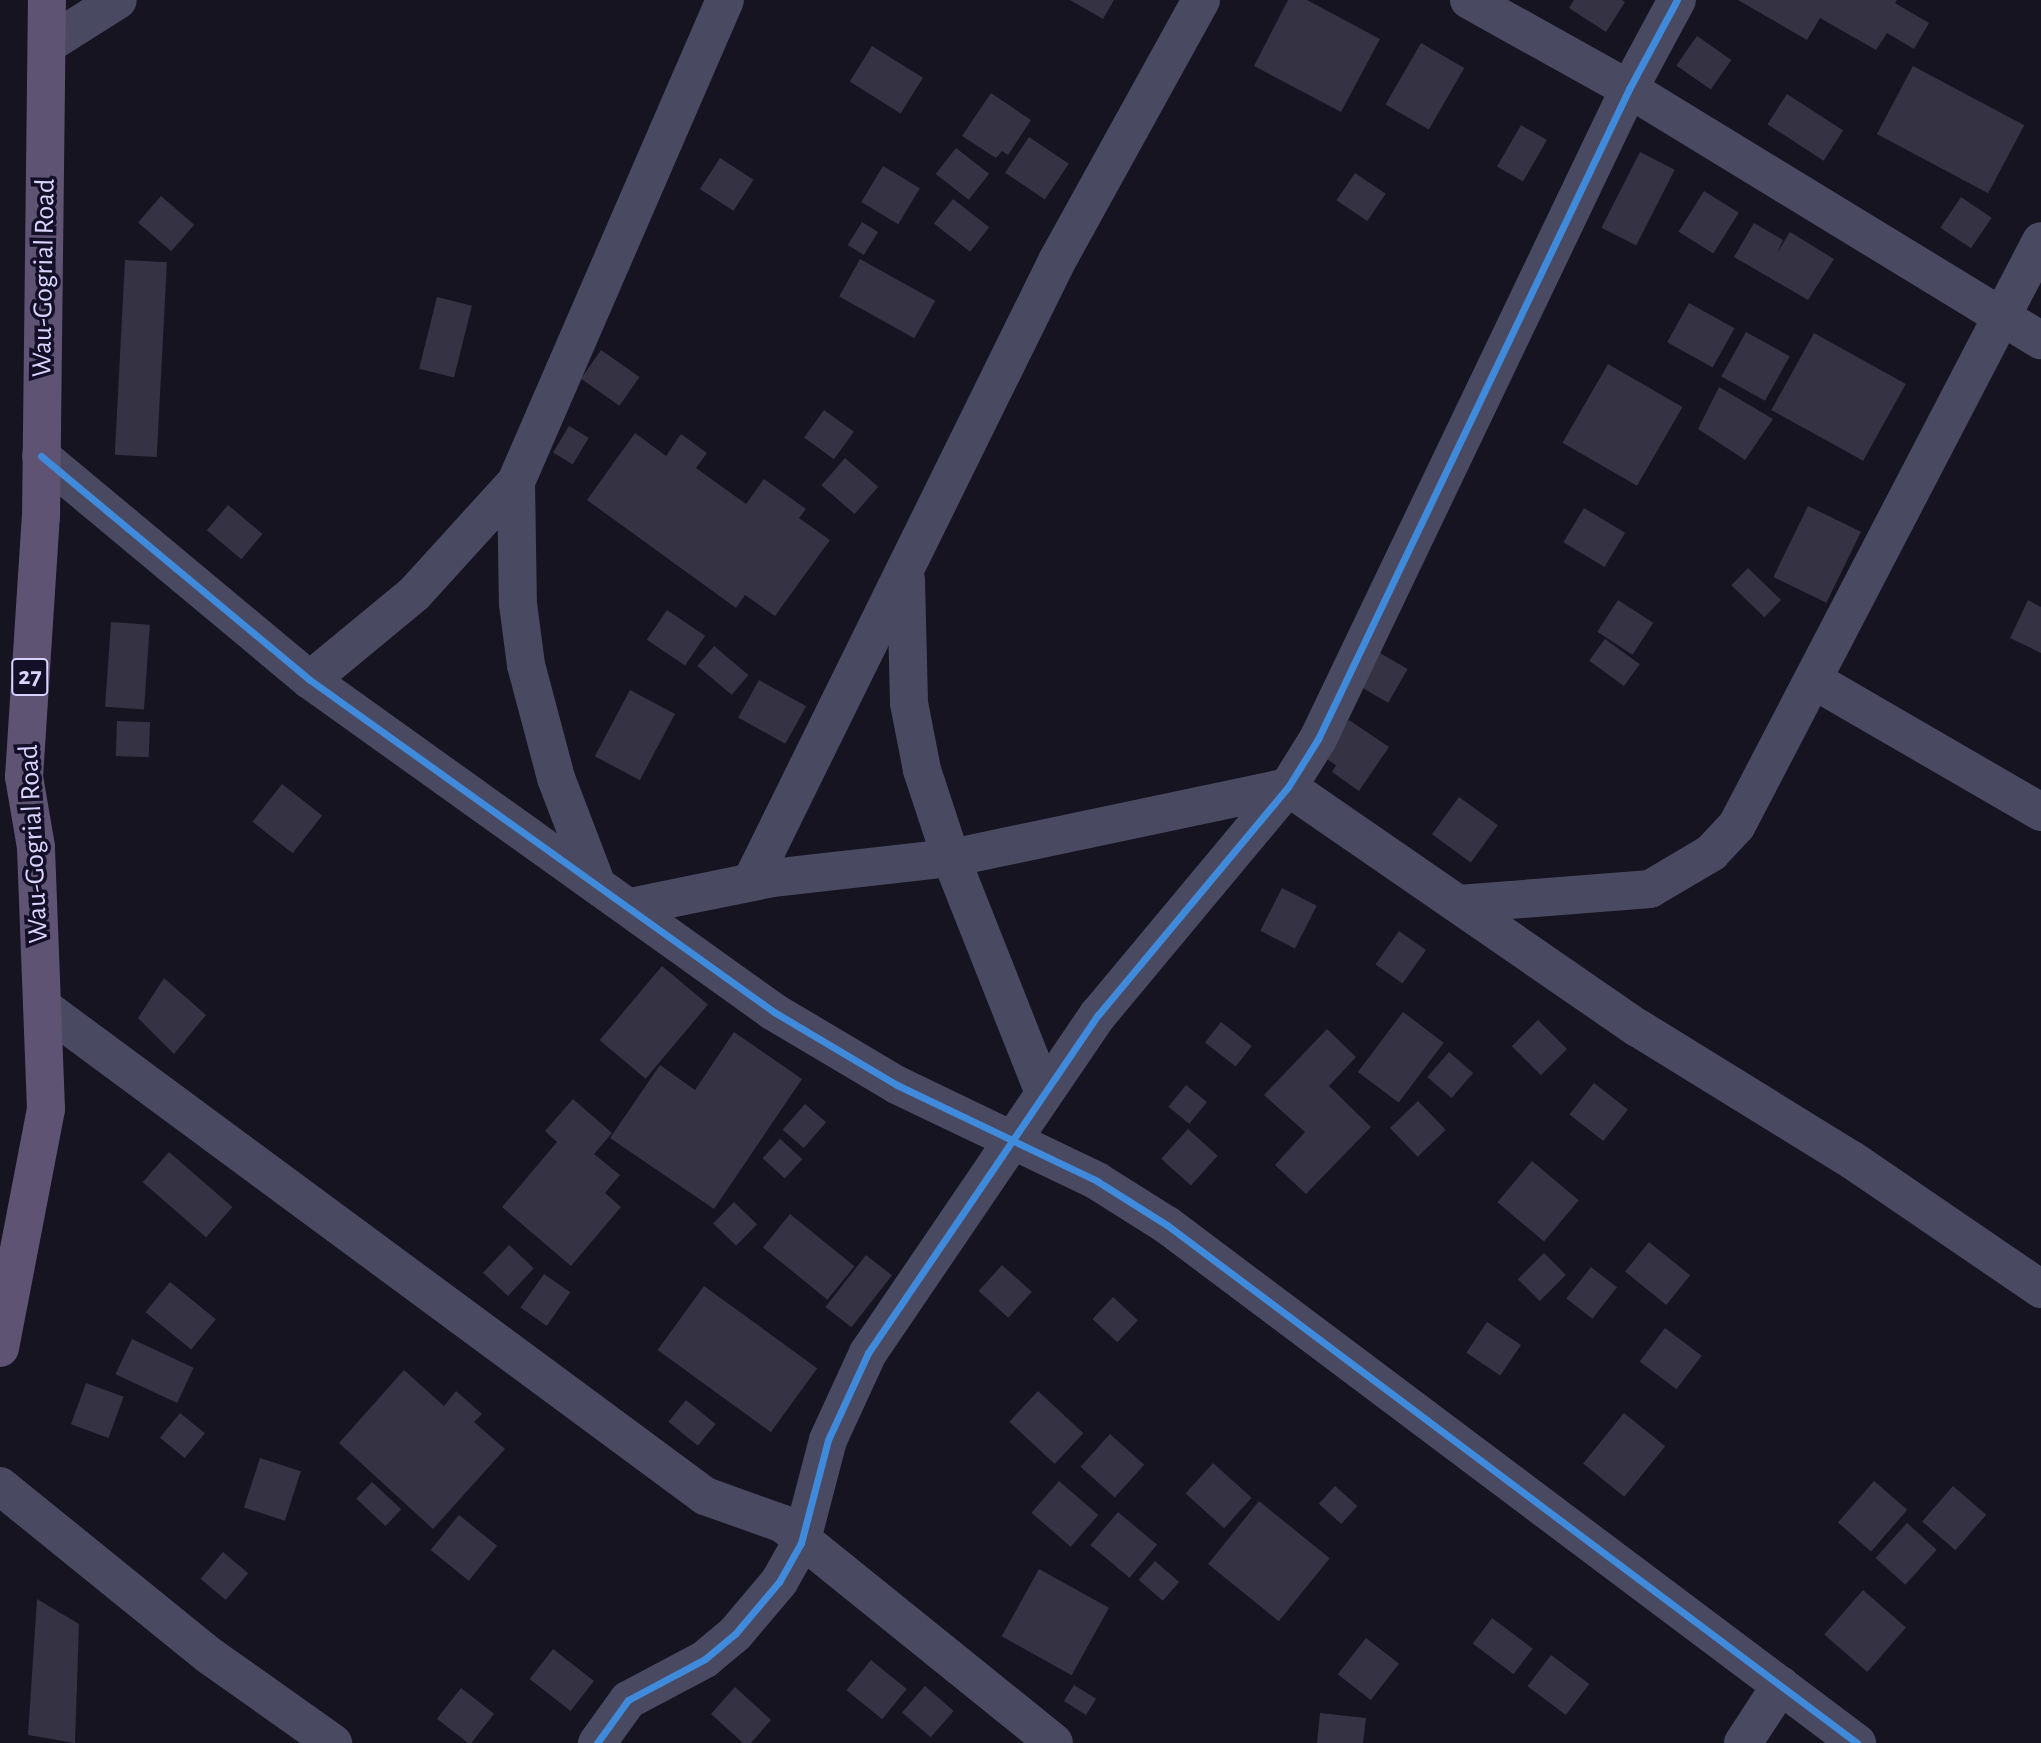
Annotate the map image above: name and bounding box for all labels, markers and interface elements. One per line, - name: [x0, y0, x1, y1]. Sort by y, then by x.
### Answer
- street label: Wau-Gogrial Road: [25, 178, 63, 378]
- road number: 27: [11, 654, 49, 699]
- street label: Wau-Gogrial Road: [12, 744, 56, 944]

